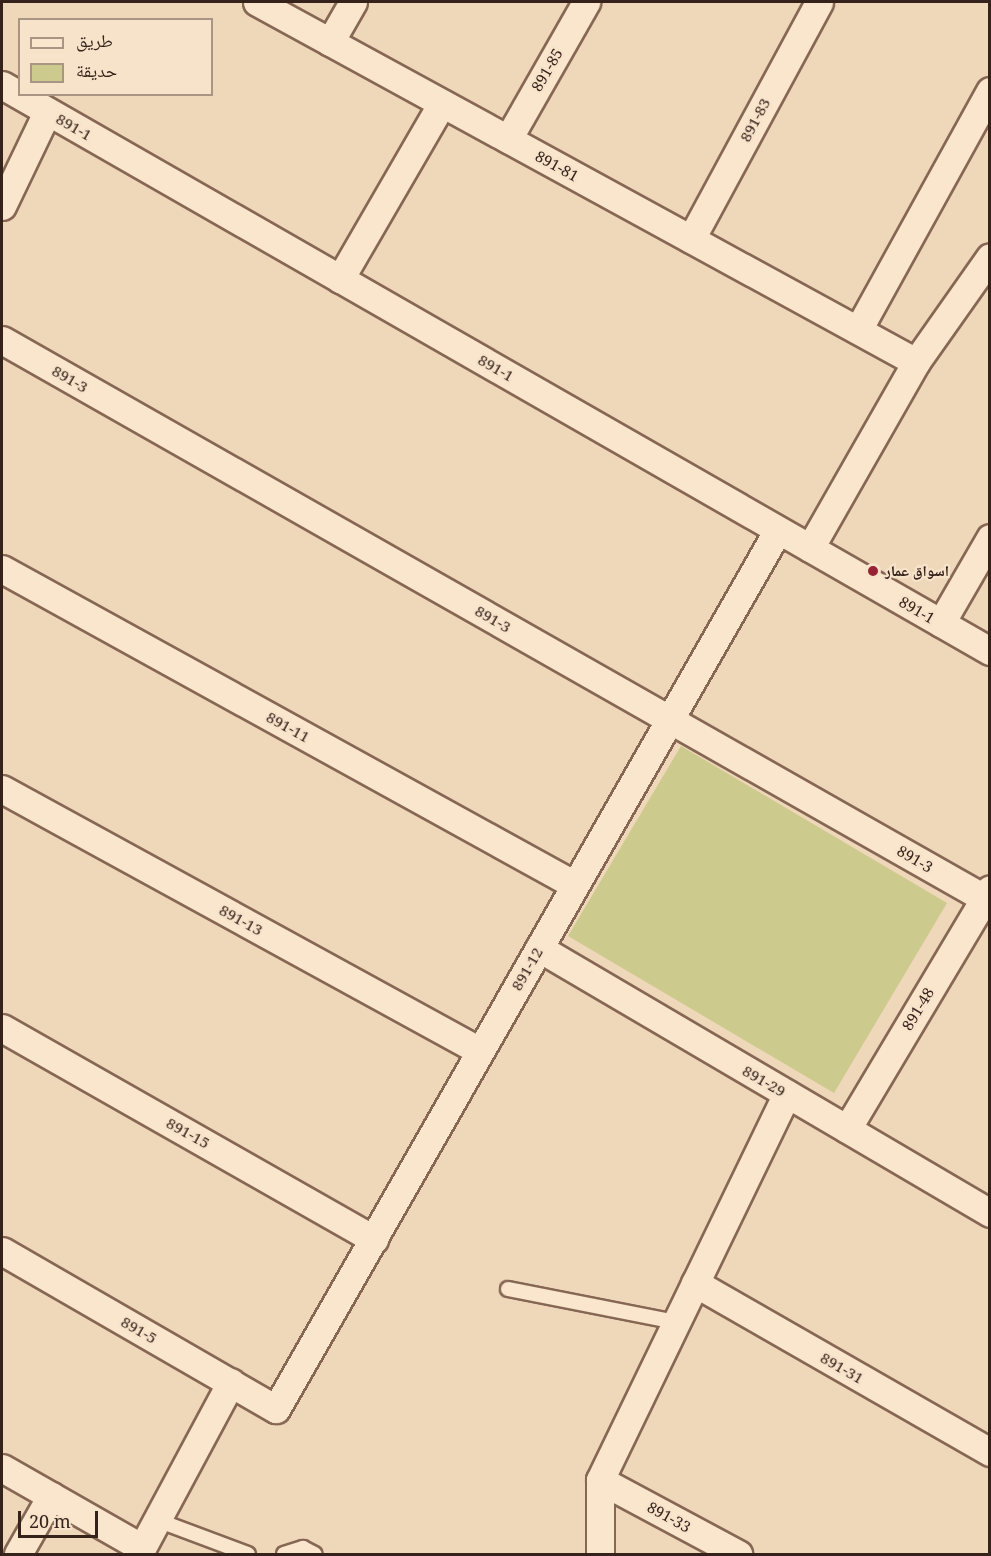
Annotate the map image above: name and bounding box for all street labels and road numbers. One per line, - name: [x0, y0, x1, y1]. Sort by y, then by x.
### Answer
- street label: 891-85: [528, 45, 566, 95]
- street label: 891-83: [736, 95, 774, 145]
- street label: 891-1: [53, 110, 95, 144]
- street label: 891-81: [532, 147, 582, 185]
- street label: 891-1: [475, 351, 517, 385]
- street label: 891-3: [49, 362, 91, 396]
- street label: 891-1: [896, 593, 938, 627]
- street label: 891-3: [472, 602, 514, 636]
- street label: 891-11: [263, 708, 313, 746]
- street label: 891-3: [894, 842, 936, 876]
- street label: 891-13: [216, 901, 266, 939]
- street label: 891-12: [508, 944, 546, 994]
- street label: 891-48: [898, 984, 938, 1034]
- street label: 891-29: [739, 1062, 789, 1100]
- street label: 891-15: [163, 1114, 213, 1152]
- street label: 891-5: [118, 1313, 160, 1347]
- street label: 891-31: [817, 1349, 867, 1387]
- street label: 891-33: [644, 1498, 694, 1536]

